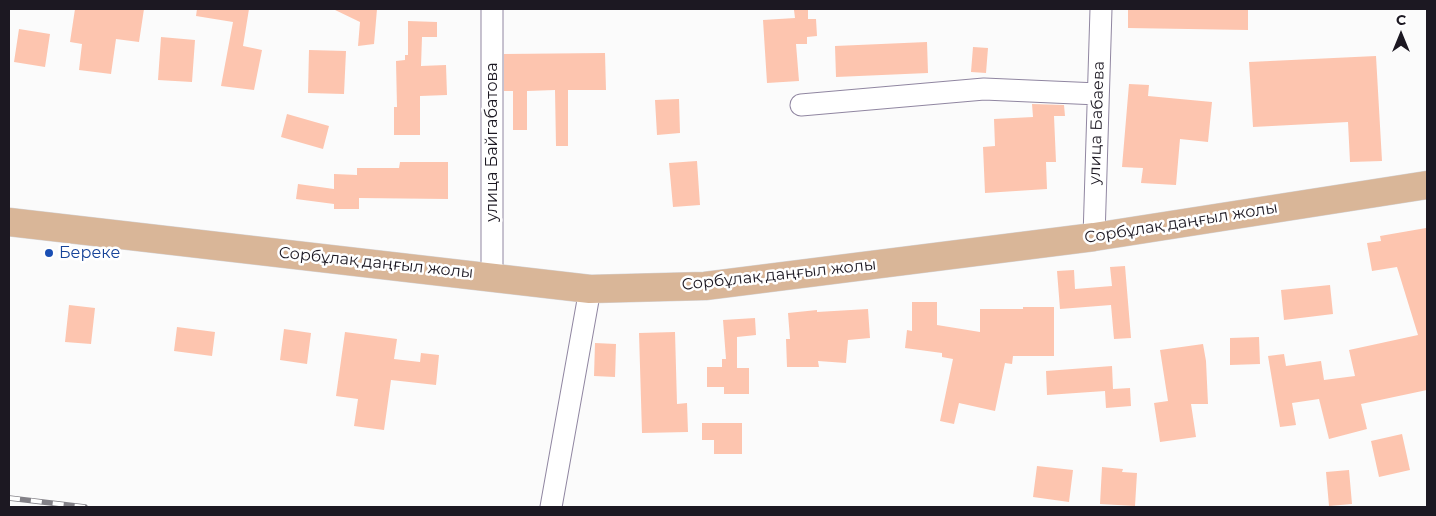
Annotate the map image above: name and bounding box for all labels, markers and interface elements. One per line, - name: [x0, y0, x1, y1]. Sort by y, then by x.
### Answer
- north arrow: [1376, 10, 1426, 60]
- text: С: [1396, 11, 1406, 29]
- street label: улица Бабаева: [1085, 61, 1109, 185]
- street label: улица Байгабатова: [482, 62, 502, 222]
- street label: Сорбұлақ даңғыл жолы: [1083, 198, 1279, 248]
- place label: Береке: [59, 243, 120, 263]
- street label: Сорбұлақ даңғыл жолы: [278, 243, 474, 283]
- marker: Береке: [43, 247, 55, 259]
- street label: Сорбұлақ даңғыл жолы: [681, 255, 877, 295]

